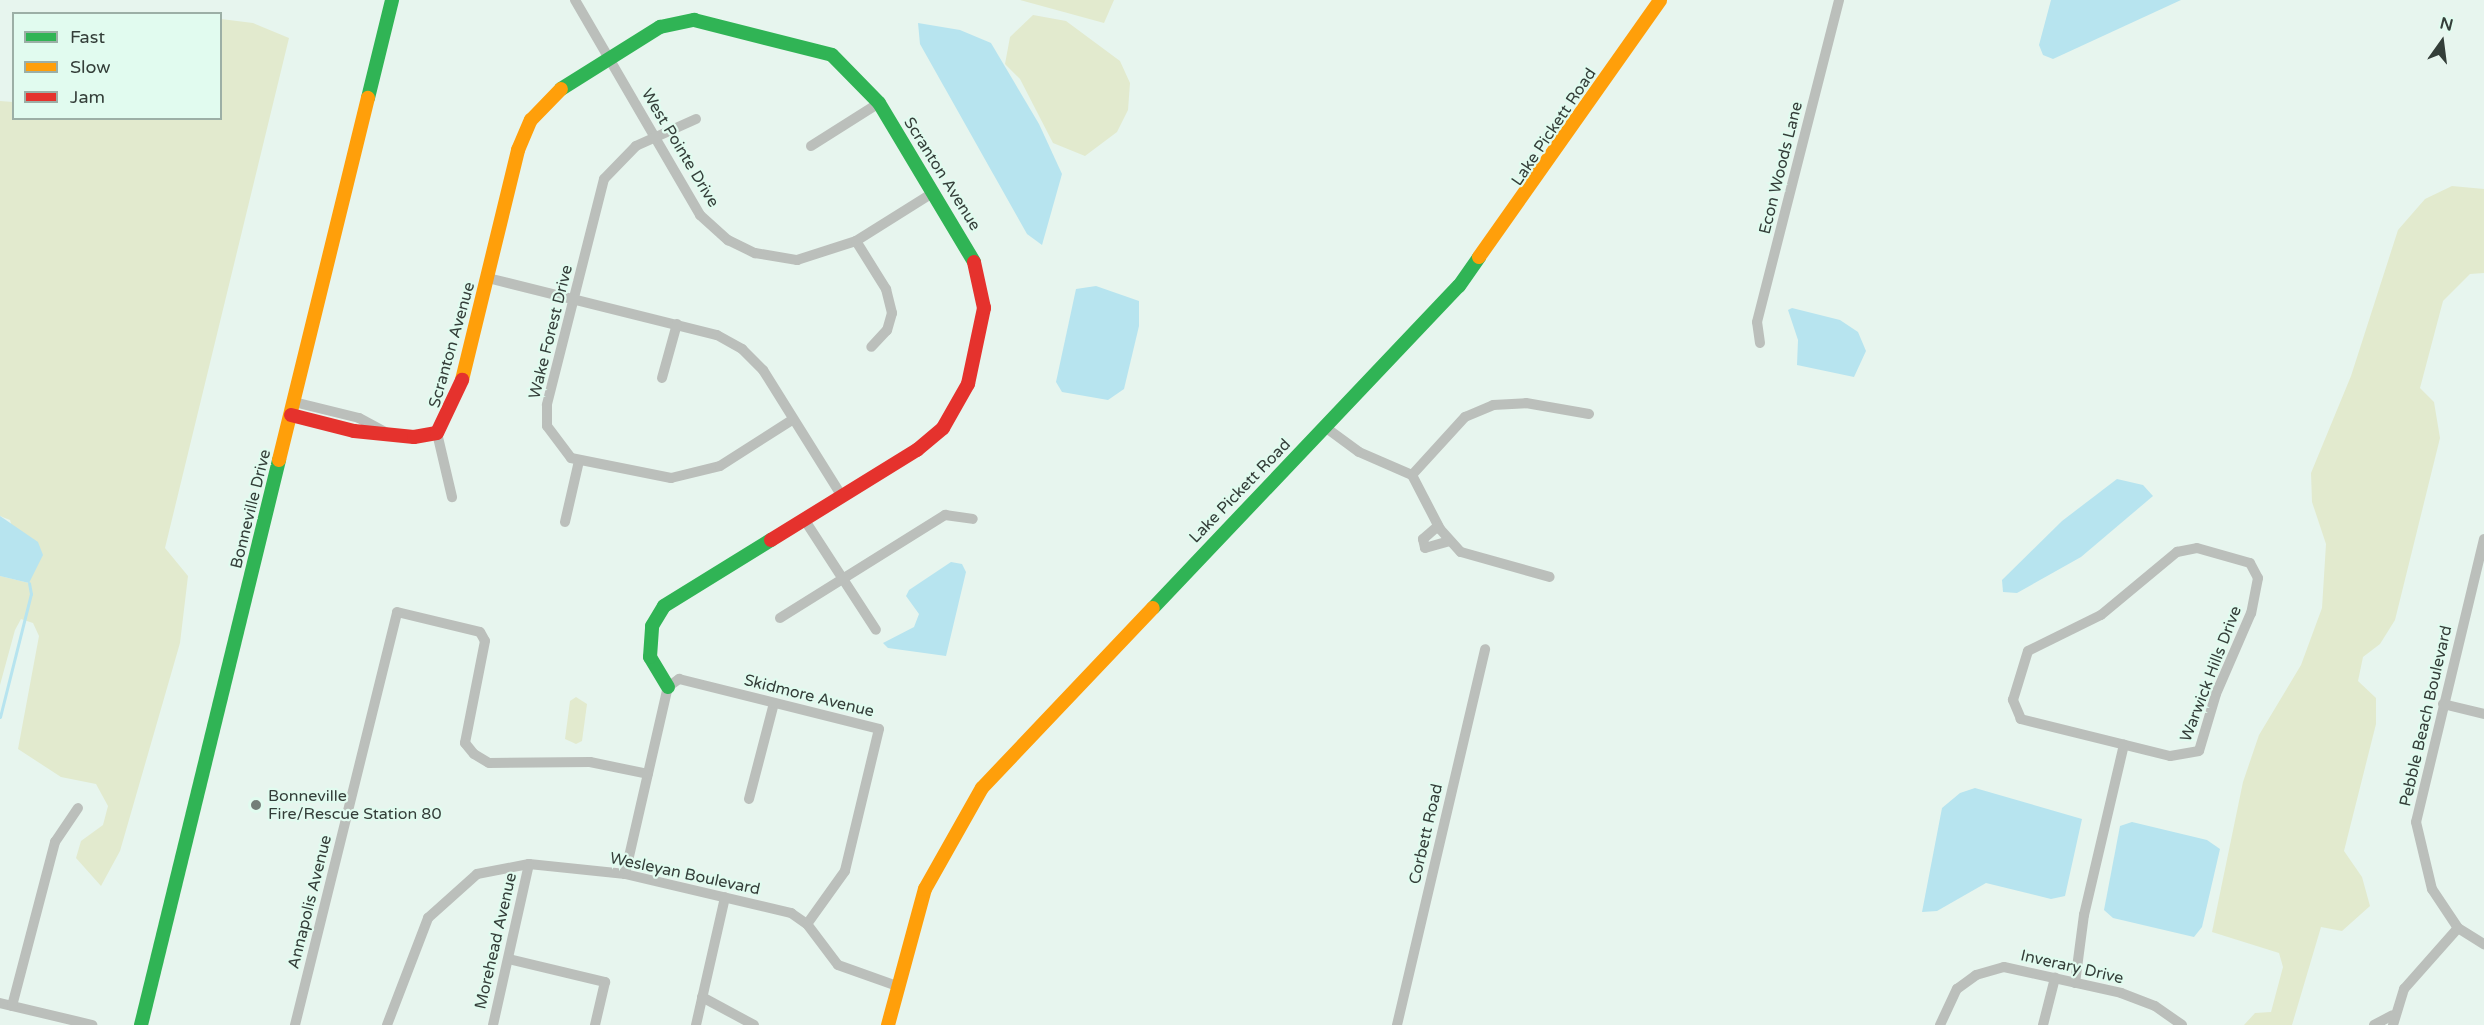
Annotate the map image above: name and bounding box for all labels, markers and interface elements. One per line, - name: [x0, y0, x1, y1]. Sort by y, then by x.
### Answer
- legend: [12, 12, 222, 120]
- north arrow: [2412, 12, 2472, 72]
- text: N: [2438, 13, 2455, 36]
- text: Fast: [70, 26, 105, 48]
- text: Slow: [70, 56, 111, 78]
- street label: Lake Pickett Road: [1508, 65, 1600, 189]
- street label: West Pointe Drive: [637, 85, 723, 211]
- text: Jam: [70, 86, 105, 108]
- street label: Econ Woods Lane: [1755, 100, 1807, 236]
- street label: Scranton Avenue: [899, 114, 985, 234]
- street label: Wake Forest Drive: [525, 263, 577, 401]
- street label: Scranton Avenue: [425, 280, 479, 410]
- street label: Lake Pickett Road: [1185, 435, 1295, 547]
- street label: Bonneville Drive: [227, 447, 275, 571]
- street label: Warwick Hills Drive: [2176, 603, 2246, 745]
- street label: Pebble Beach Boulevard: [2396, 624, 2456, 808]
- street label: Skidmore Avenue: [742, 671, 876, 721]
- street label: Corbett Road: [1405, 782, 1447, 886]
- place label: Bonneville Fire/Rescue Station 80: [268, 786, 441, 824]
- marker: Bonneville Fire/Rescue Station 80: [249, 798, 263, 812]
- street label: Annapolis Avenue: [284, 833, 336, 971]
- street label: Wesleyan Boulevard: [608, 849, 762, 899]
- street label: Morehead Avenue: [471, 871, 521, 1011]
- street label: Inverary Drive: [2019, 946, 2125, 988]

